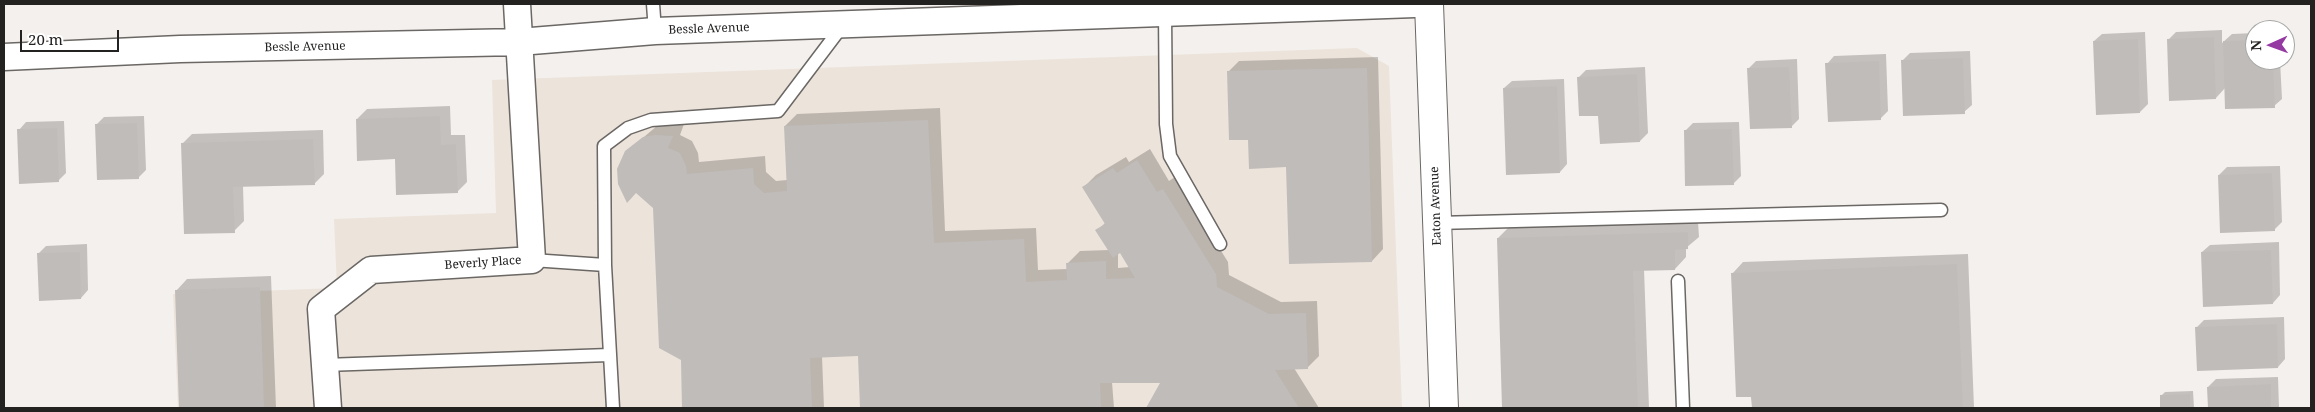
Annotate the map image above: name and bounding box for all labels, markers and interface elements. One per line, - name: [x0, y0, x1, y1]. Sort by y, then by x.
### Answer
- scale bar: [22, 20, 121, 52]
- street label: Bessle Avenue: [668, 20, 750, 38]
- north arrow: [2245, 20, 2295, 70]
- text: 20 m: [28, 29, 63, 49]
- street label: Bessle Avenue: [264, 39, 346, 55]
- text: N: [2246, 40, 2265, 51]
- street label: Eaton Avenue: [1427, 166, 1445, 246]
- street label: Beverly Place: [444, 253, 522, 273]

